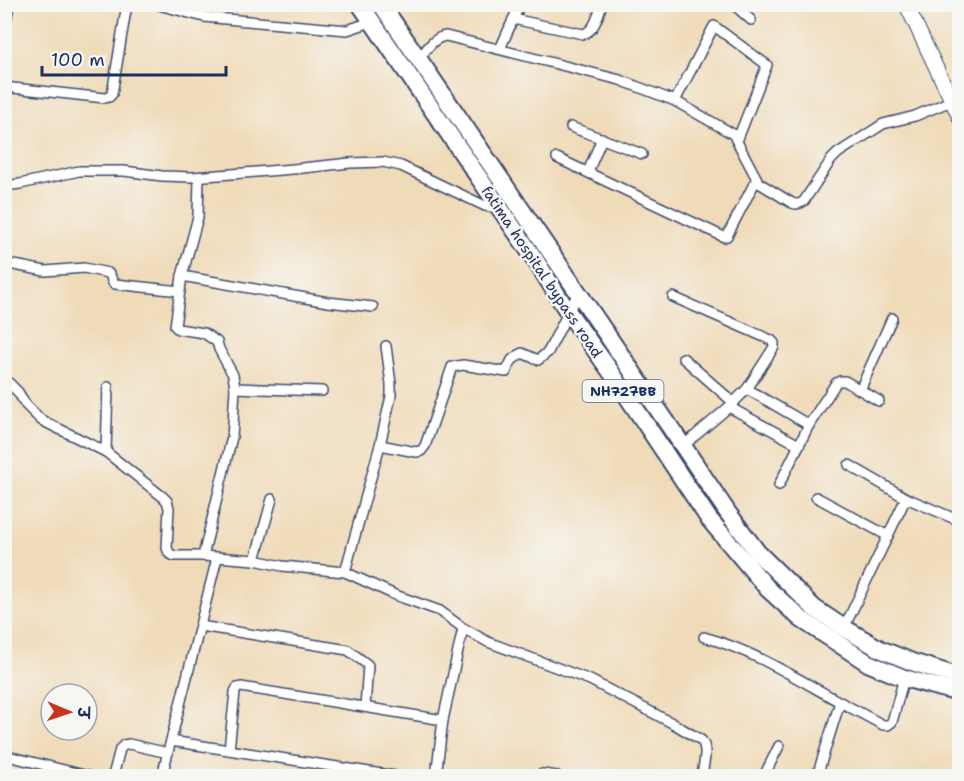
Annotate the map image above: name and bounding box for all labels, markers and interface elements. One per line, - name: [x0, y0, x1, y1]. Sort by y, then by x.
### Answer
- scale bar: [42, 39, 226, 77]
- text: 100 m: [51, 48, 105, 72]
- street label: fatima hospital bypass road: [477, 182, 607, 362]
- road number: NH727BB: [582, 380, 664, 402]
- north arrow: [39, 682, 99, 742]
- text: उ: [73, 705, 94, 720]

